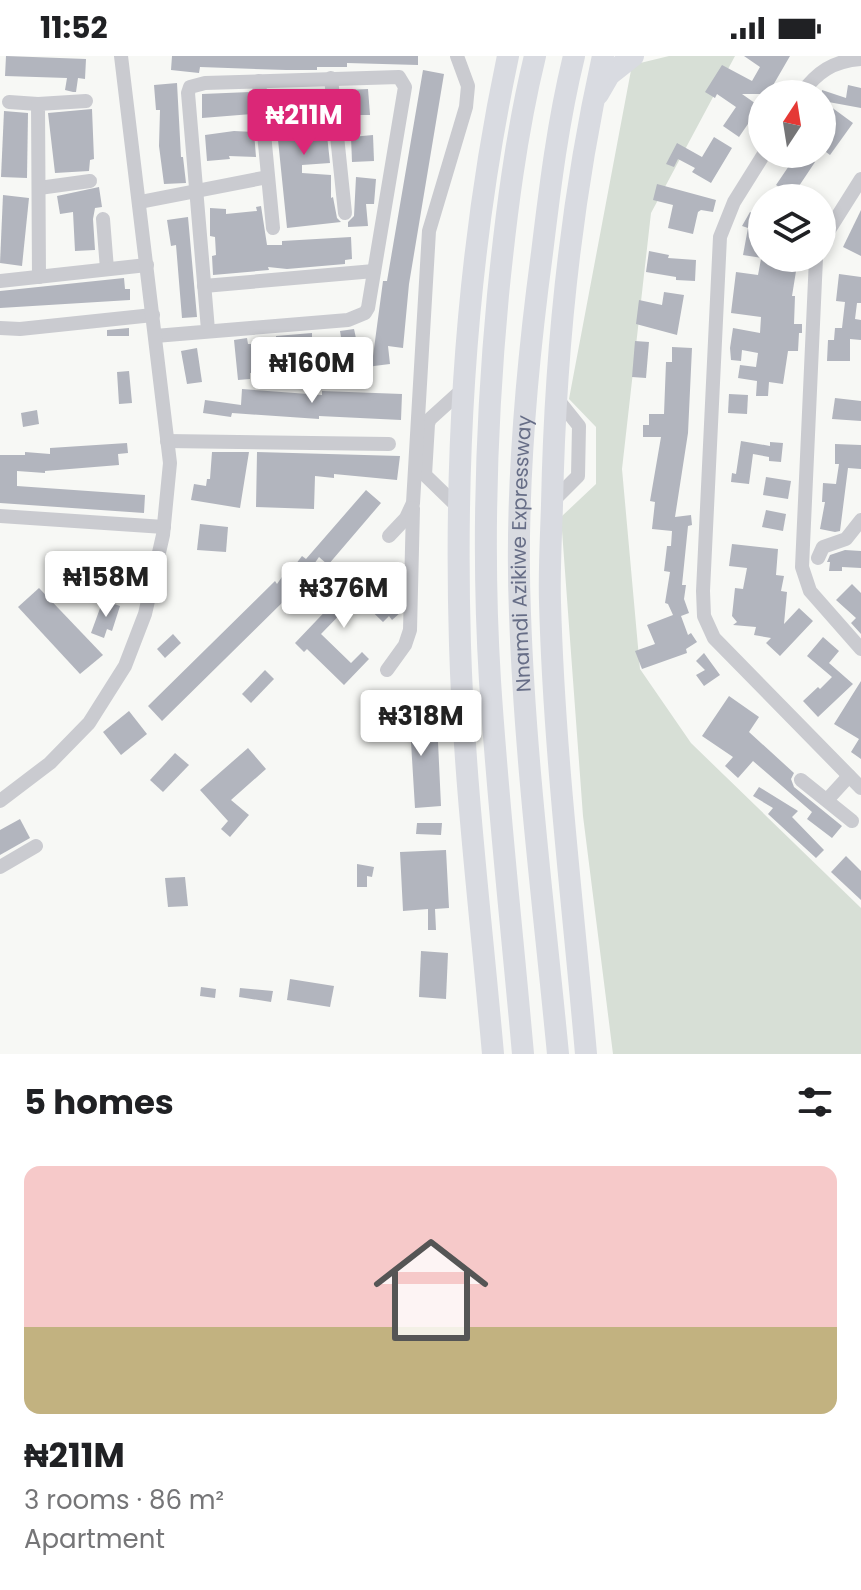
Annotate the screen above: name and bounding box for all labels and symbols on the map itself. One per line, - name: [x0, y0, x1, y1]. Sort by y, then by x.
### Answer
- north arrow: [748, 80, 836, 168]
- pin: ₦211M: [248, 89, 360, 157]
- pin: ₦160M: [256, 337, 368, 405]
- street label: Nnamdi Azikiwe Expressway: [505, 414, 538, 693]
- pin: ₦158M: [50, 551, 162, 619]
- pin: ₦376M: [288, 562, 400, 630]
- pin: ₦318M: [365, 690, 477, 758]

